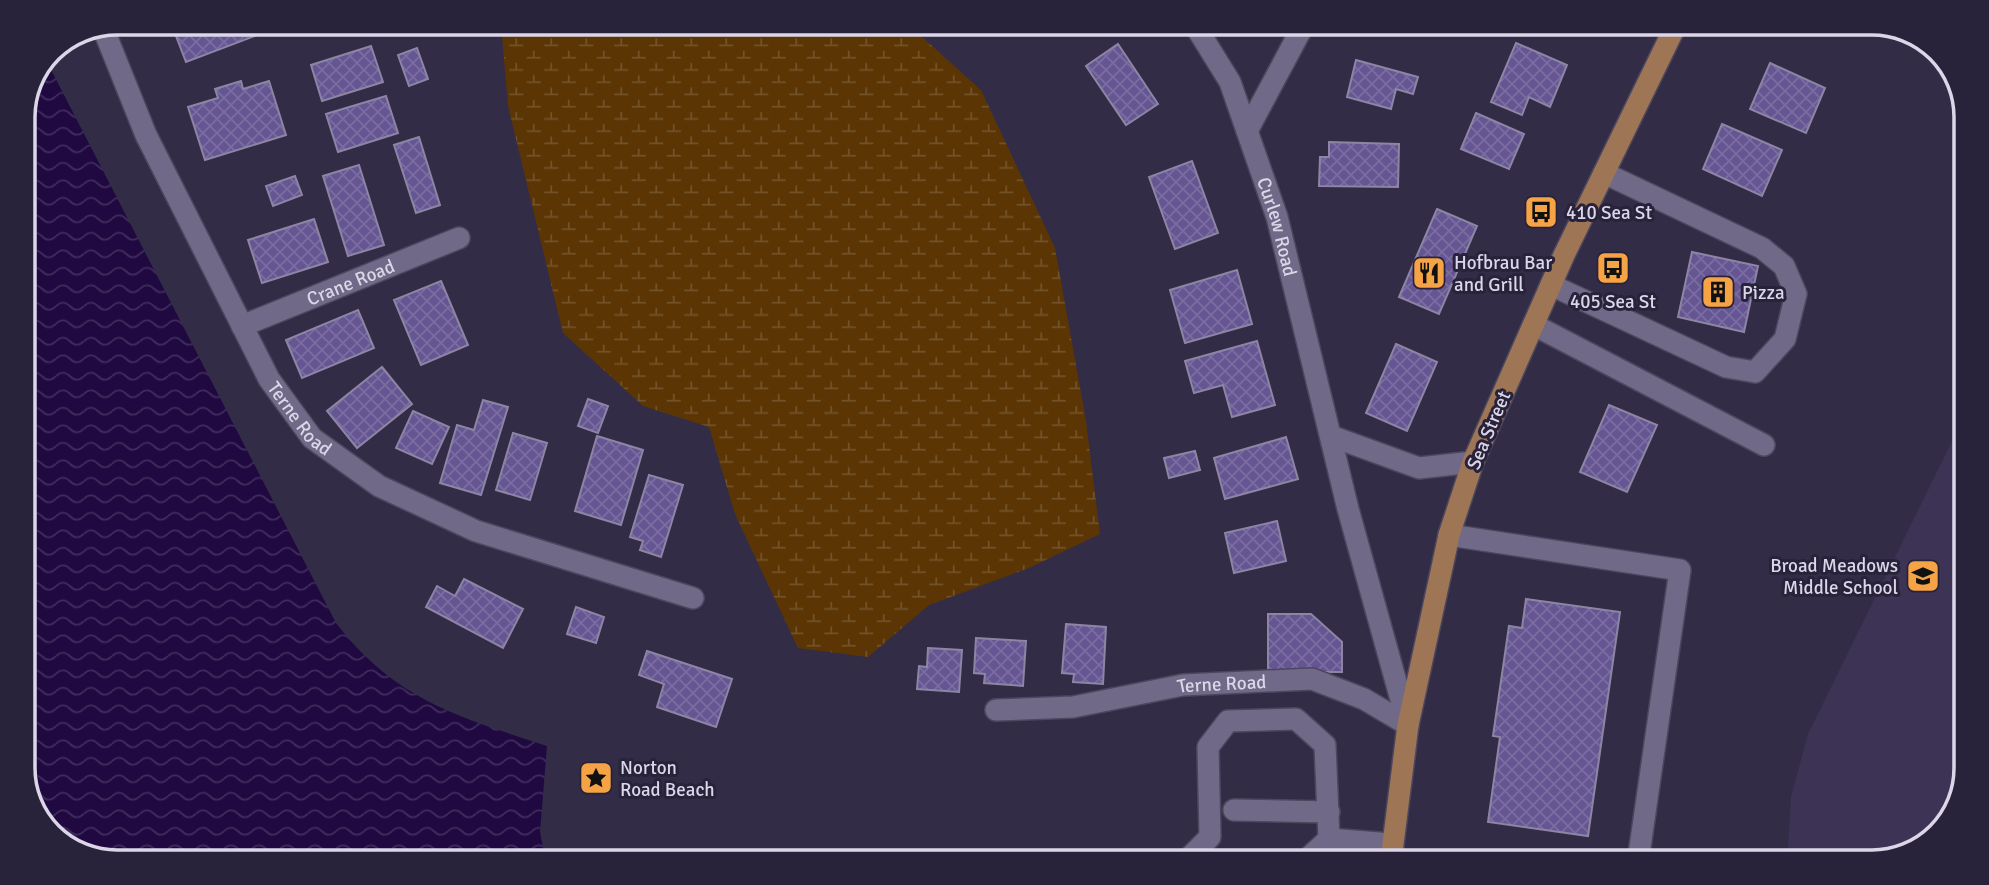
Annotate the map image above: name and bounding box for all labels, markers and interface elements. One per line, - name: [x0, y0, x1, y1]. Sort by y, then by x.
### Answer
- street label: Curlew Road: [1251, 174, 1302, 279]
- bus stop icon: 410 Sea St: [1522, 193, 1560, 231]
- place label: 410 Sea St: [1566, 201, 1652, 225]
- bus stop icon: 405 Sea St: [1594, 249, 1632, 287]
- place label: Hofbrau Bar and Grill: [1454, 251, 1552, 297]
- street label: Crane Road: [303, 254, 398, 312]
- restaurant icon: Hofbrau Bar and Grill: [1410, 254, 1448, 292]
- building icon: Pizza: [1699, 273, 1737, 311]
- place label: Pizza: [1742, 281, 1785, 305]
- place label: 405 Sea St: [1570, 290, 1656, 314]
- street label: Terne Road: [262, 377, 336, 461]
- street label: Sea Street: [1462, 387, 1516, 473]
- place label: Broad Meadows Middle School: [1770, 554, 1898, 600]
- school or university icon: Broad Meadows Middle School: [1904, 557, 1942, 595]
- street label: Terne Road: [1175, 670, 1267, 699]
- place label: Norton Road Beach: [620, 756, 715, 802]
- place icon: Norton Road Beach: [577, 759, 615, 797]

